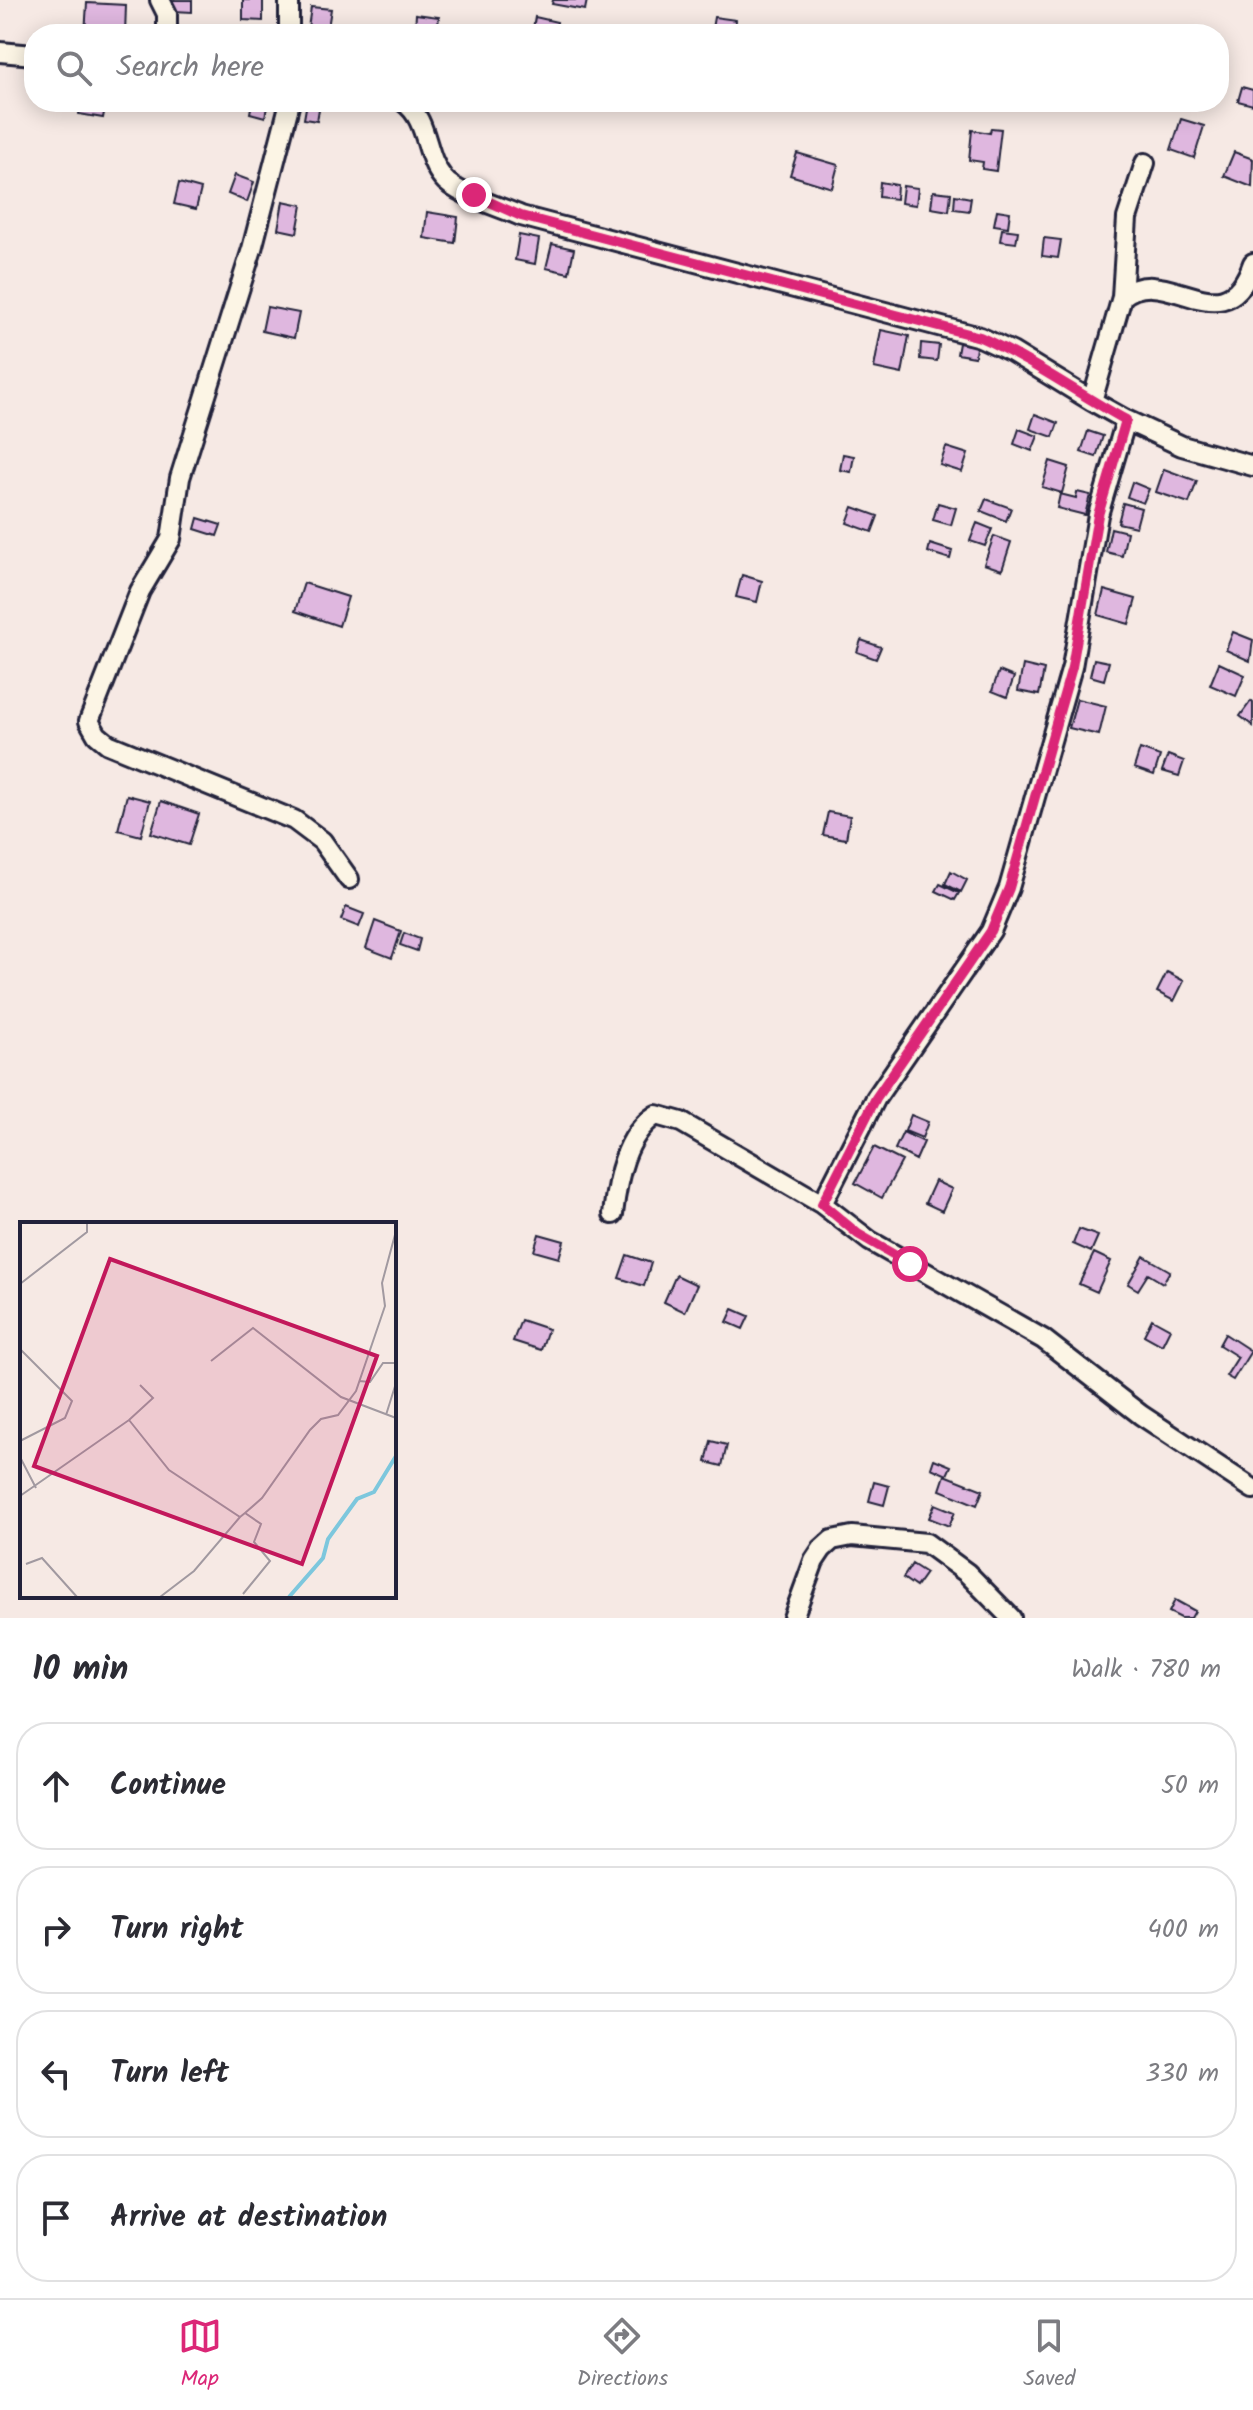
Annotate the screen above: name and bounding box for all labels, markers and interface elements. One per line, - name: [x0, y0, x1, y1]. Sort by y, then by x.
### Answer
- search box: [24, 24, 1229, 112]
- text: Search here: [116, 44, 264, 92]
- icon: search: [52, 46, 96, 90]
- route end: [456, 177, 492, 213]
- inset map: [20, 1222, 396, 1598]
- route start: [892, 1246, 928, 1282]
- text: 10 min: [32, 1643, 128, 1697]
- text: Walk · 780 m: [1071, 1649, 1221, 1691]
- text: Continue: [110, 1762, 226, 1810]
- icon: ahead: [34, 1764, 78, 1808]
- text: 50 m: [1161, 1765, 1219, 1807]
- text: Turn right: [110, 1906, 243, 1954]
- icon: right: [34, 1908, 78, 1952]
- text: 400 m: [1148, 1909, 1219, 1951]
- text: Turn left: [110, 2050, 229, 2098]
- icon: left: [34, 2052, 78, 2096]
- text: 330 m: [1145, 2053, 1219, 2095]
- text: Arrive at destination: [110, 2194, 387, 2242]
- icon: arrive: [34, 2196, 78, 2240]
- tab: Map: [178, 2314, 222, 2397]
- tab: Directions: [577, 2314, 668, 2397]
- tab: Saved: [1023, 2314, 1075, 2397]

